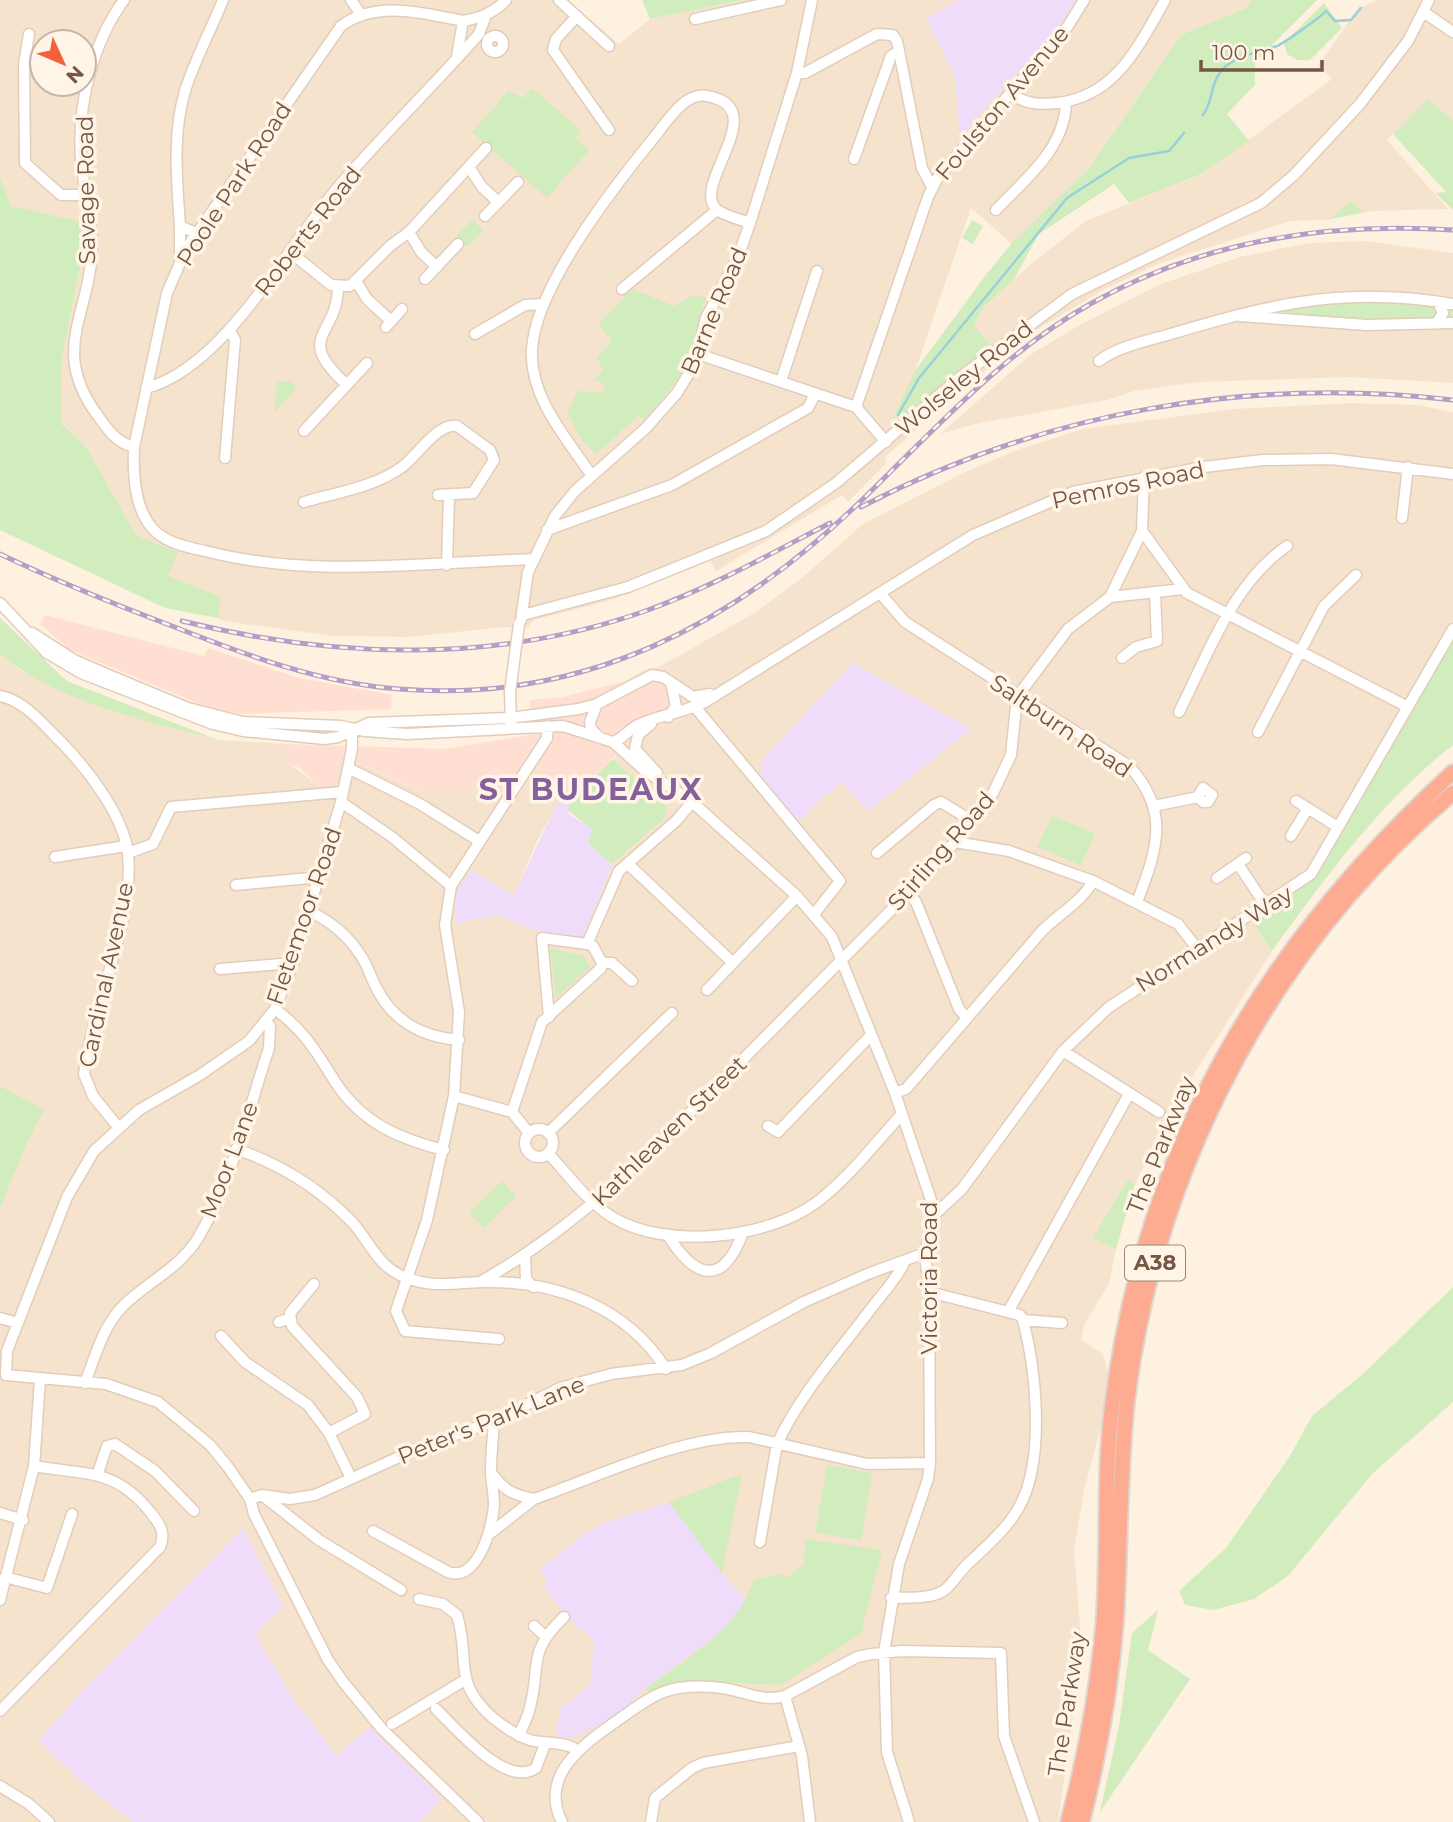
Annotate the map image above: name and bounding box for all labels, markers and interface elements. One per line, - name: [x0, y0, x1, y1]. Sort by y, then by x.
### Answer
- street label: Foulston Avenue: [929, 20, 1075, 186]
- north arrow: [28, 28, 98, 98]
- scale bar: [1201, 28, 1322, 72]
- text: 100 m: [1212, 40, 1275, 65]
- text: N: [61, 61, 88, 88]
- street label: Poole Park Road: [171, 97, 297, 271]
- street label: Savage Road: [71, 115, 101, 265]
- street label: Roberts Road: [249, 161, 367, 301]
- street label: Barne Road: [675, 243, 753, 379]
- street label: Wolseley Road: [890, 314, 1038, 442]
- street label: Pemros Road: [1049, 455, 1207, 515]
- street label: Saltburn Road: [985, 668, 1137, 784]
- district label: ST BUDEAUX: [479, 771, 703, 808]
- street label: Stirling Road: [882, 786, 1000, 916]
- street label: Fletemoor Road: [260, 823, 348, 1009]
- street label: Normandy Way: [1130, 879, 1298, 998]
- street label: Cardinal Avenue: [73, 880, 139, 1070]
- street label: Kathleaven Street: [586, 1050, 752, 1212]
- street label: The Parkway: [1121, 1072, 1202, 1218]
- street label: Moor Lane: [194, 1098, 264, 1222]
- street label: Victoria Road: [915, 1201, 943, 1355]
- road number: A38: [1125, 1246, 1185, 1280]
- street label: Peter's Park Lane: [393, 1370, 589, 1470]
- street label: The Parkway: [1042, 1629, 1092, 1778]

